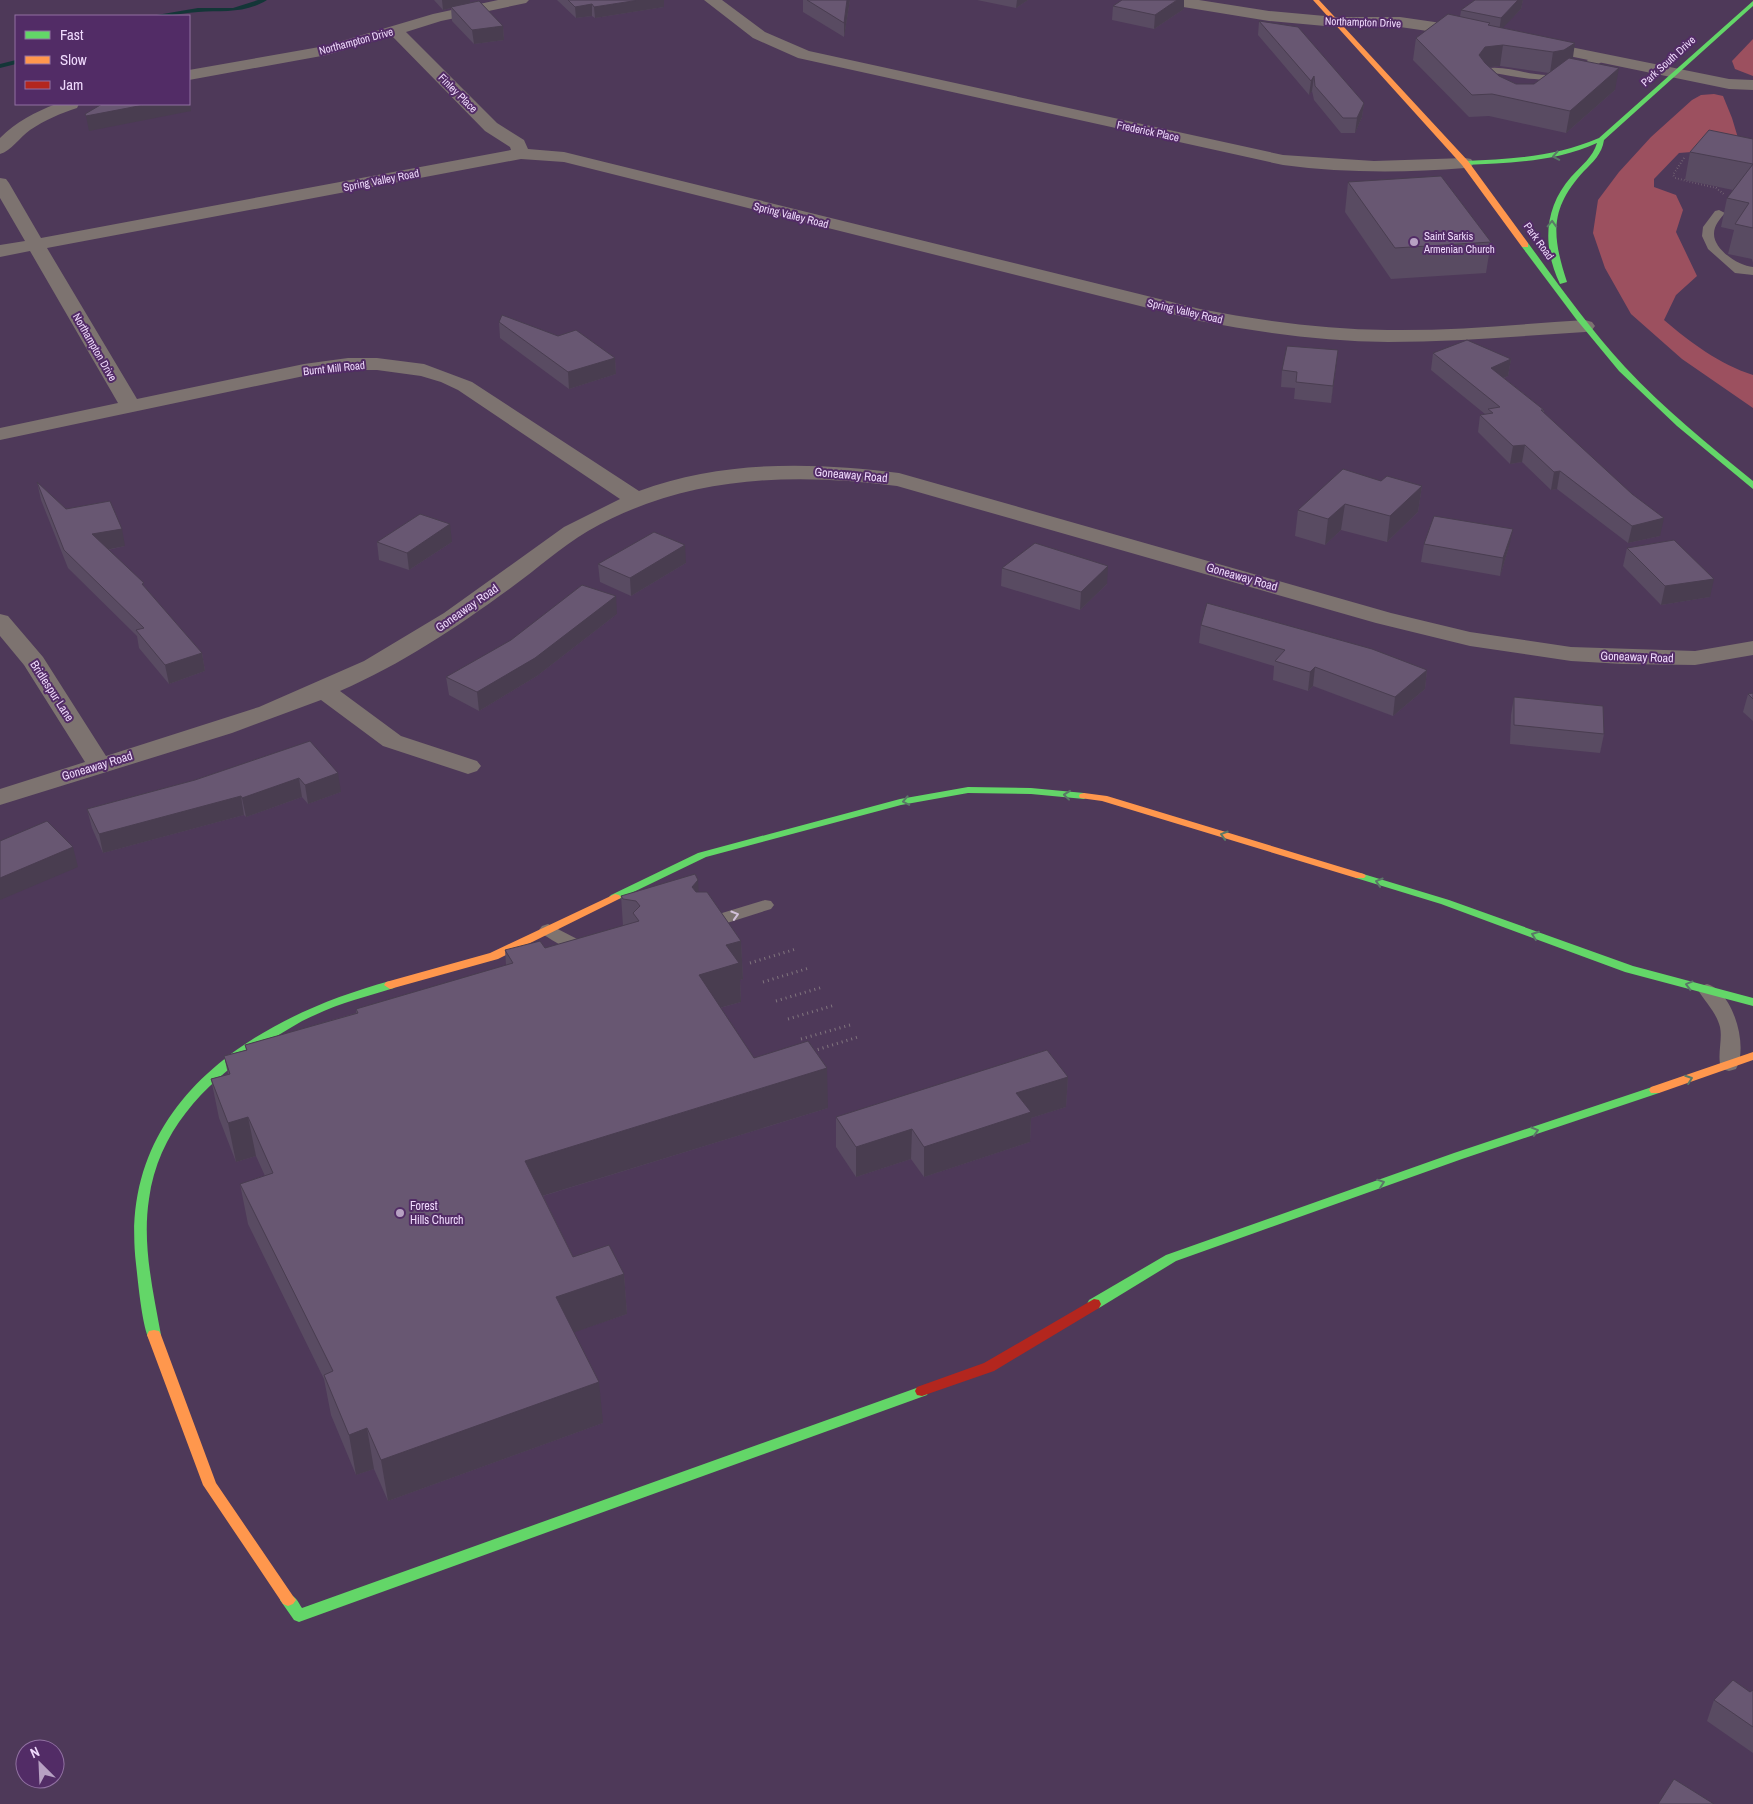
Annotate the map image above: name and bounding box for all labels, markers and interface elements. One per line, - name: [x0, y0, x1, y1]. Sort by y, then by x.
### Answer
- street label: Northampton Drive: [1325, 14, 1401, 30]
- legend: [15, 15, 190, 105]
- text: Fast: [60, 24, 84, 45]
- street label: Northampton Drive: [317, 24, 395, 58]
- street label: Park South Drive: [1638, 33, 1698, 89]
- text: Slow: [60, 49, 87, 70]
- street label: Finley Place: [435, 70, 481, 116]
- text: Jam: [60, 74, 83, 95]
- street label: Frederick Place: [1116, 118, 1180, 144]
- one-way arrow: [1551, 150, 1560, 160]
- street label: Spring Valley Road: [342, 166, 420, 194]
- street label: Spring Valley Road: [752, 199, 830, 231]
- street label: Park Road: [1521, 220, 1557, 262]
- one-way arrow: [1546, 220, 1557, 228]
- place label: Saint Sarkis Armenian Church: [1423, 229, 1495, 256]
- marker: Saint Sarkis Armenian Church: [1408, 236, 1420, 248]
- street label: Spring Valley Road: [1146, 296, 1224, 326]
- street label: Northampton Drive: [70, 311, 120, 383]
- street label: Burnt Mill Road: [302, 358, 366, 378]
- street label: Goneaway Road: [814, 464, 888, 486]
- street label: Goneaway Road: [1205, 559, 1279, 595]
- street label: Goneaway Road: [432, 580, 502, 636]
- street label: Goneaway Road: [1600, 648, 1674, 666]
- street label: Bridlespur Lane: [26, 658, 78, 724]
- street label: Goneaway Road: [60, 748, 134, 784]
- one-way arrow: [1063, 790, 1071, 801]
- one-way arrow: [901, 795, 910, 806]
- one-way arrow: [1220, 831, 1229, 841]
- one-way arrow: [1376, 878, 1384, 888]
- one-way arrow: [730, 910, 738, 920]
- one-way arrow: [1531, 931, 1539, 941]
- one-way arrow: [1685, 980, 1694, 990]
- one-way arrow: [1684, 1075, 1692, 1085]
- one-way arrow: [1530, 1127, 1538, 1137]
- one-way arrow: [1376, 1179, 1385, 1189]
- place label: Forest Hills Church: [410, 1198, 464, 1228]
- marker: Forest Hills Church: [394, 1207, 406, 1219]
- north arrow: [15, 1739, 65, 1789]
- text: N: [27, 1742, 42, 1762]

